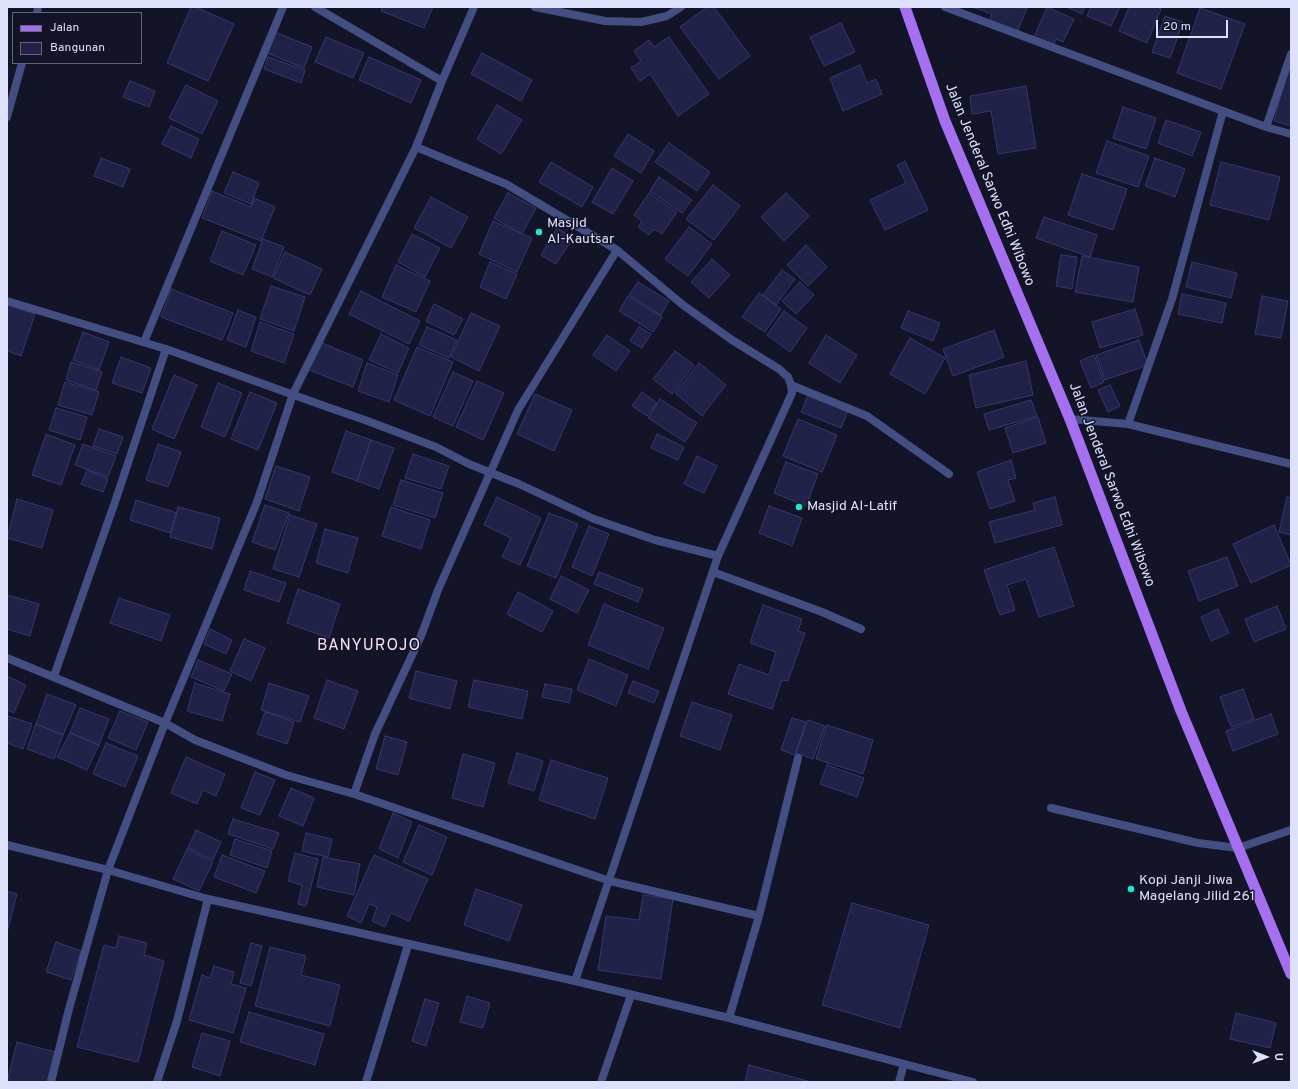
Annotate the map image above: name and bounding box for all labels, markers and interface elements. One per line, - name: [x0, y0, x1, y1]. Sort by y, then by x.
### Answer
- legend: [12, 12, 142, 64]
- scale bar: [1158, 12, 1230, 38]
- text: 20 m: [1163, 19, 1191, 35]
- text: Jalan: [50, 20, 79, 36]
- text: Bangunan: [50, 40, 105, 56]
- street label: Jalan Jenderal Sarwo Edhi Wibowo: [940, 81, 1038, 289]
- place label: Masjid Al-Kautsar: [547, 216, 614, 248]
- marker: Masjid Al-Kautsar: [534, 227, 544, 237]
- street label: Jalan Jenderal Sarwo Edhi Wibowo: [1064, 380, 1158, 590]
- place label: Masjid Al-Latif: [807, 499, 897, 515]
- marker: Masjid Al-Latif: [794, 502, 804, 512]
- district label: BANYUROJO: [317, 637, 421, 657]
- place label: Kopi Janji Jiwa Magelang Jilid 261: [1139, 873, 1255, 906]
- marker: Kopi Janji Jiwa Magelang Jilid 261: [1126, 884, 1136, 894]
- north arrow: [1246, 1037, 1286, 1077]
- text: U: [1271, 1053, 1285, 1061]

